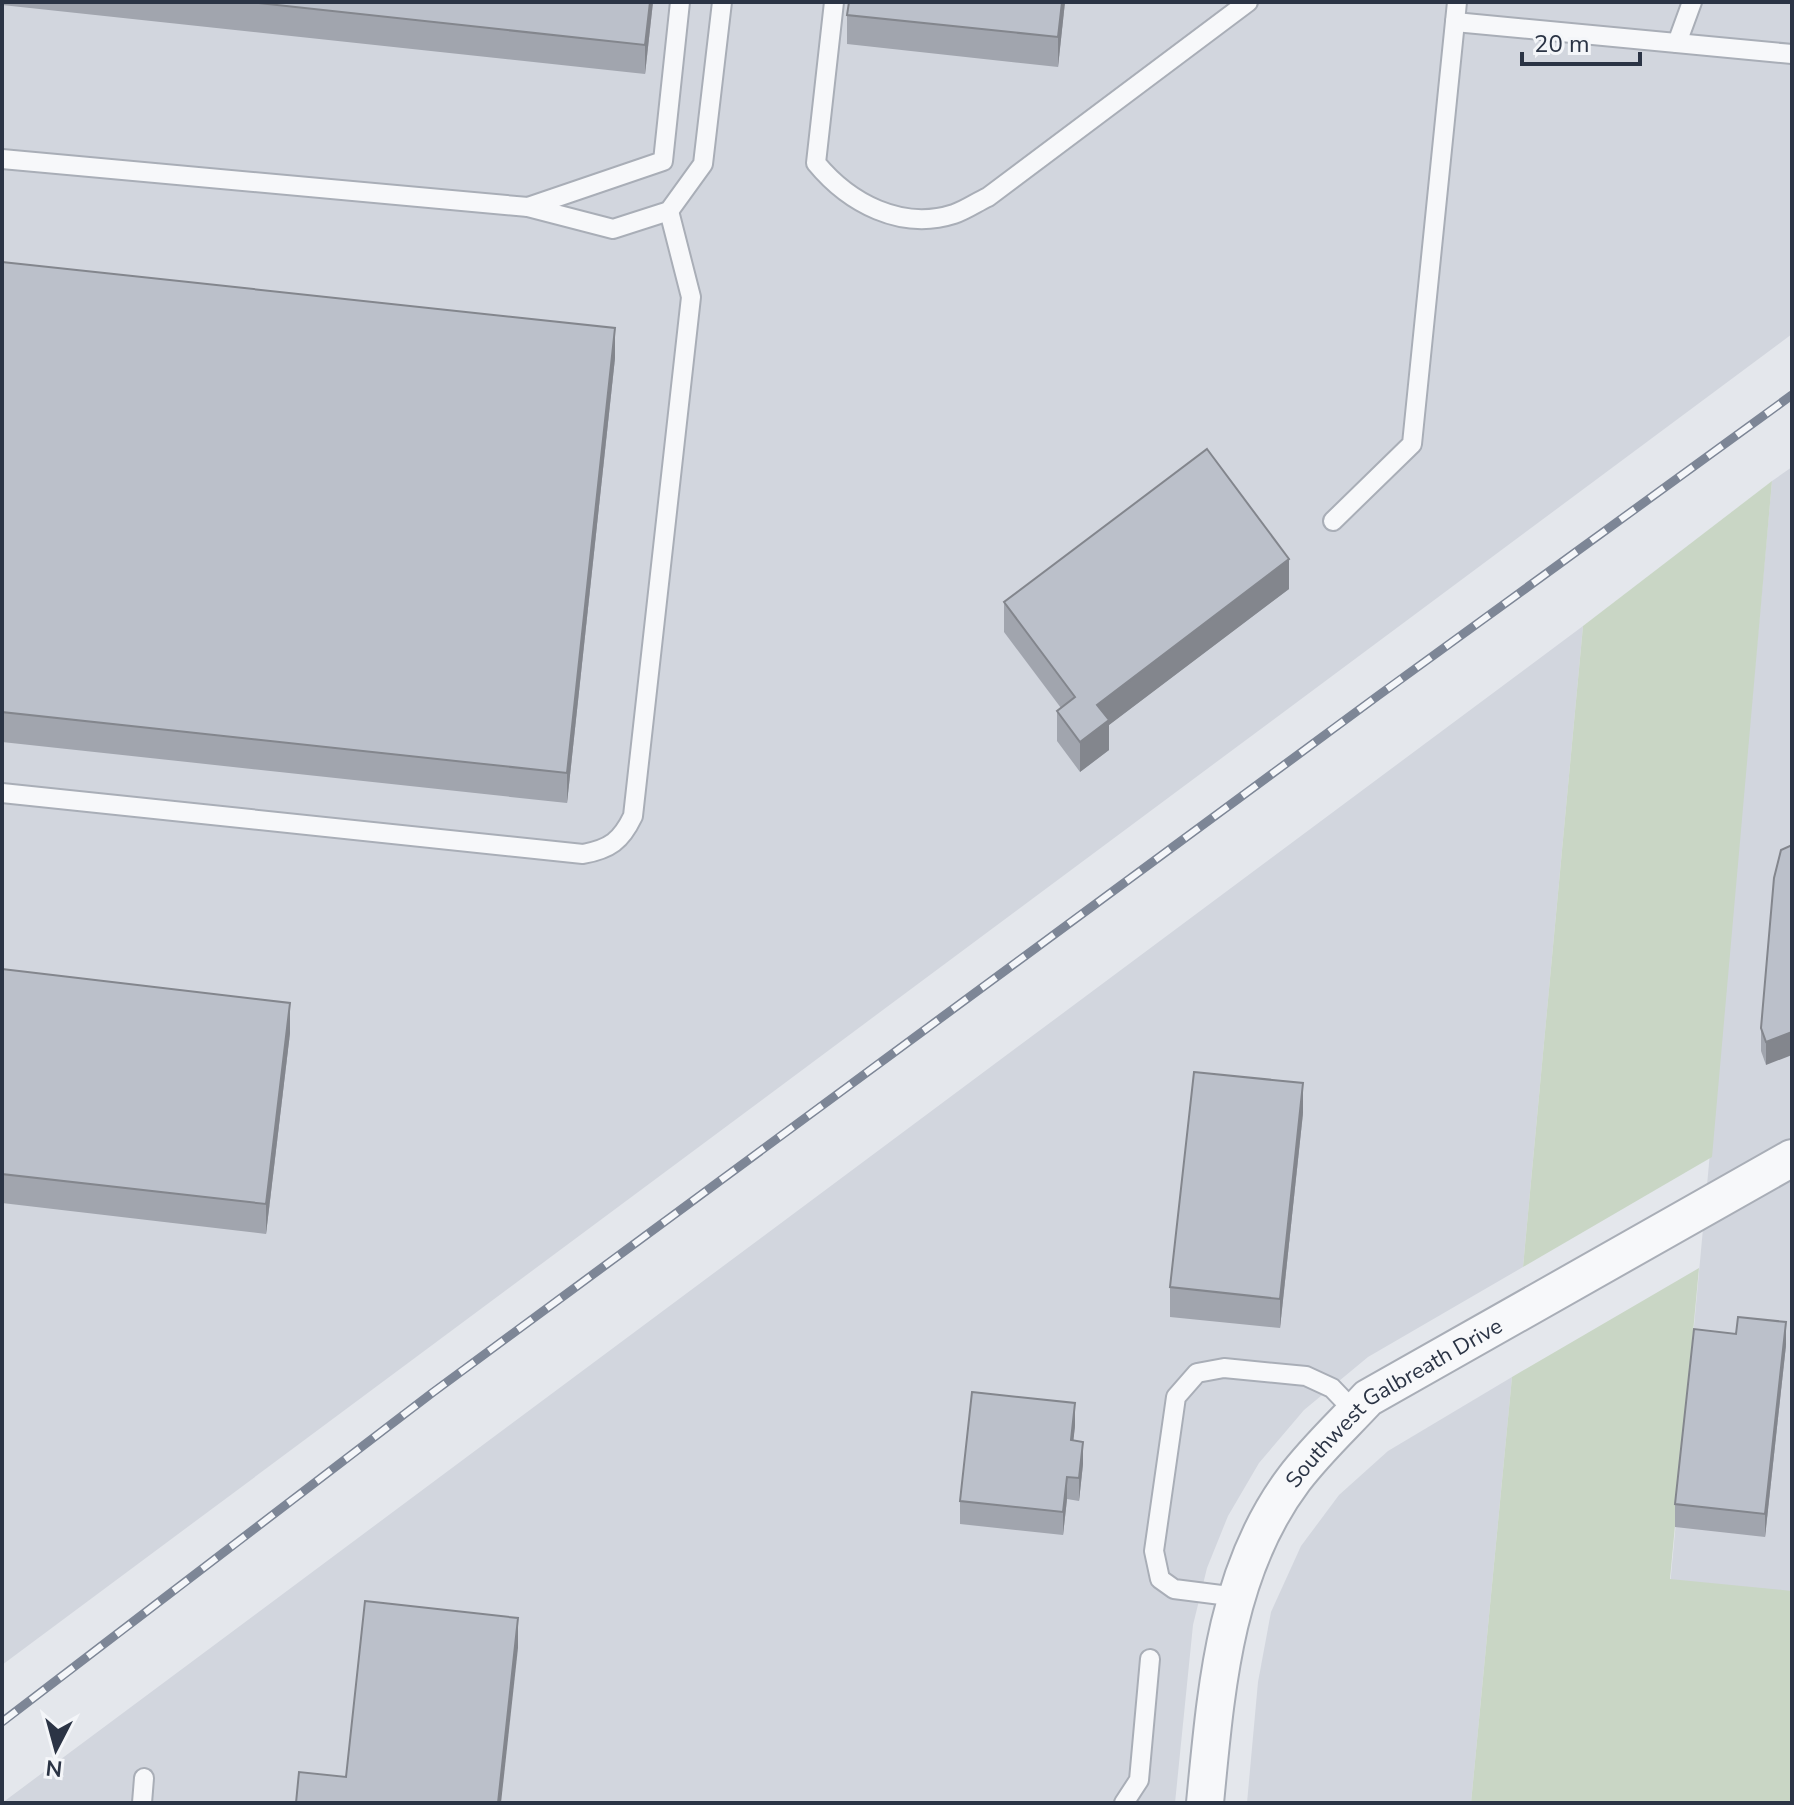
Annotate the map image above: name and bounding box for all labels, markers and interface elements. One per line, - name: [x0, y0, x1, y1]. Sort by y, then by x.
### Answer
- scale bar: [1522, 16, 1640, 66]
- text: 20 m: [1534, 28, 1590, 60]
- street label: Southwest Galbreath Drive: [1279, 1311, 1508, 1494]
- north arrow: [16, 1709, 96, 1789]
- text: N: [44, 1752, 64, 1784]

